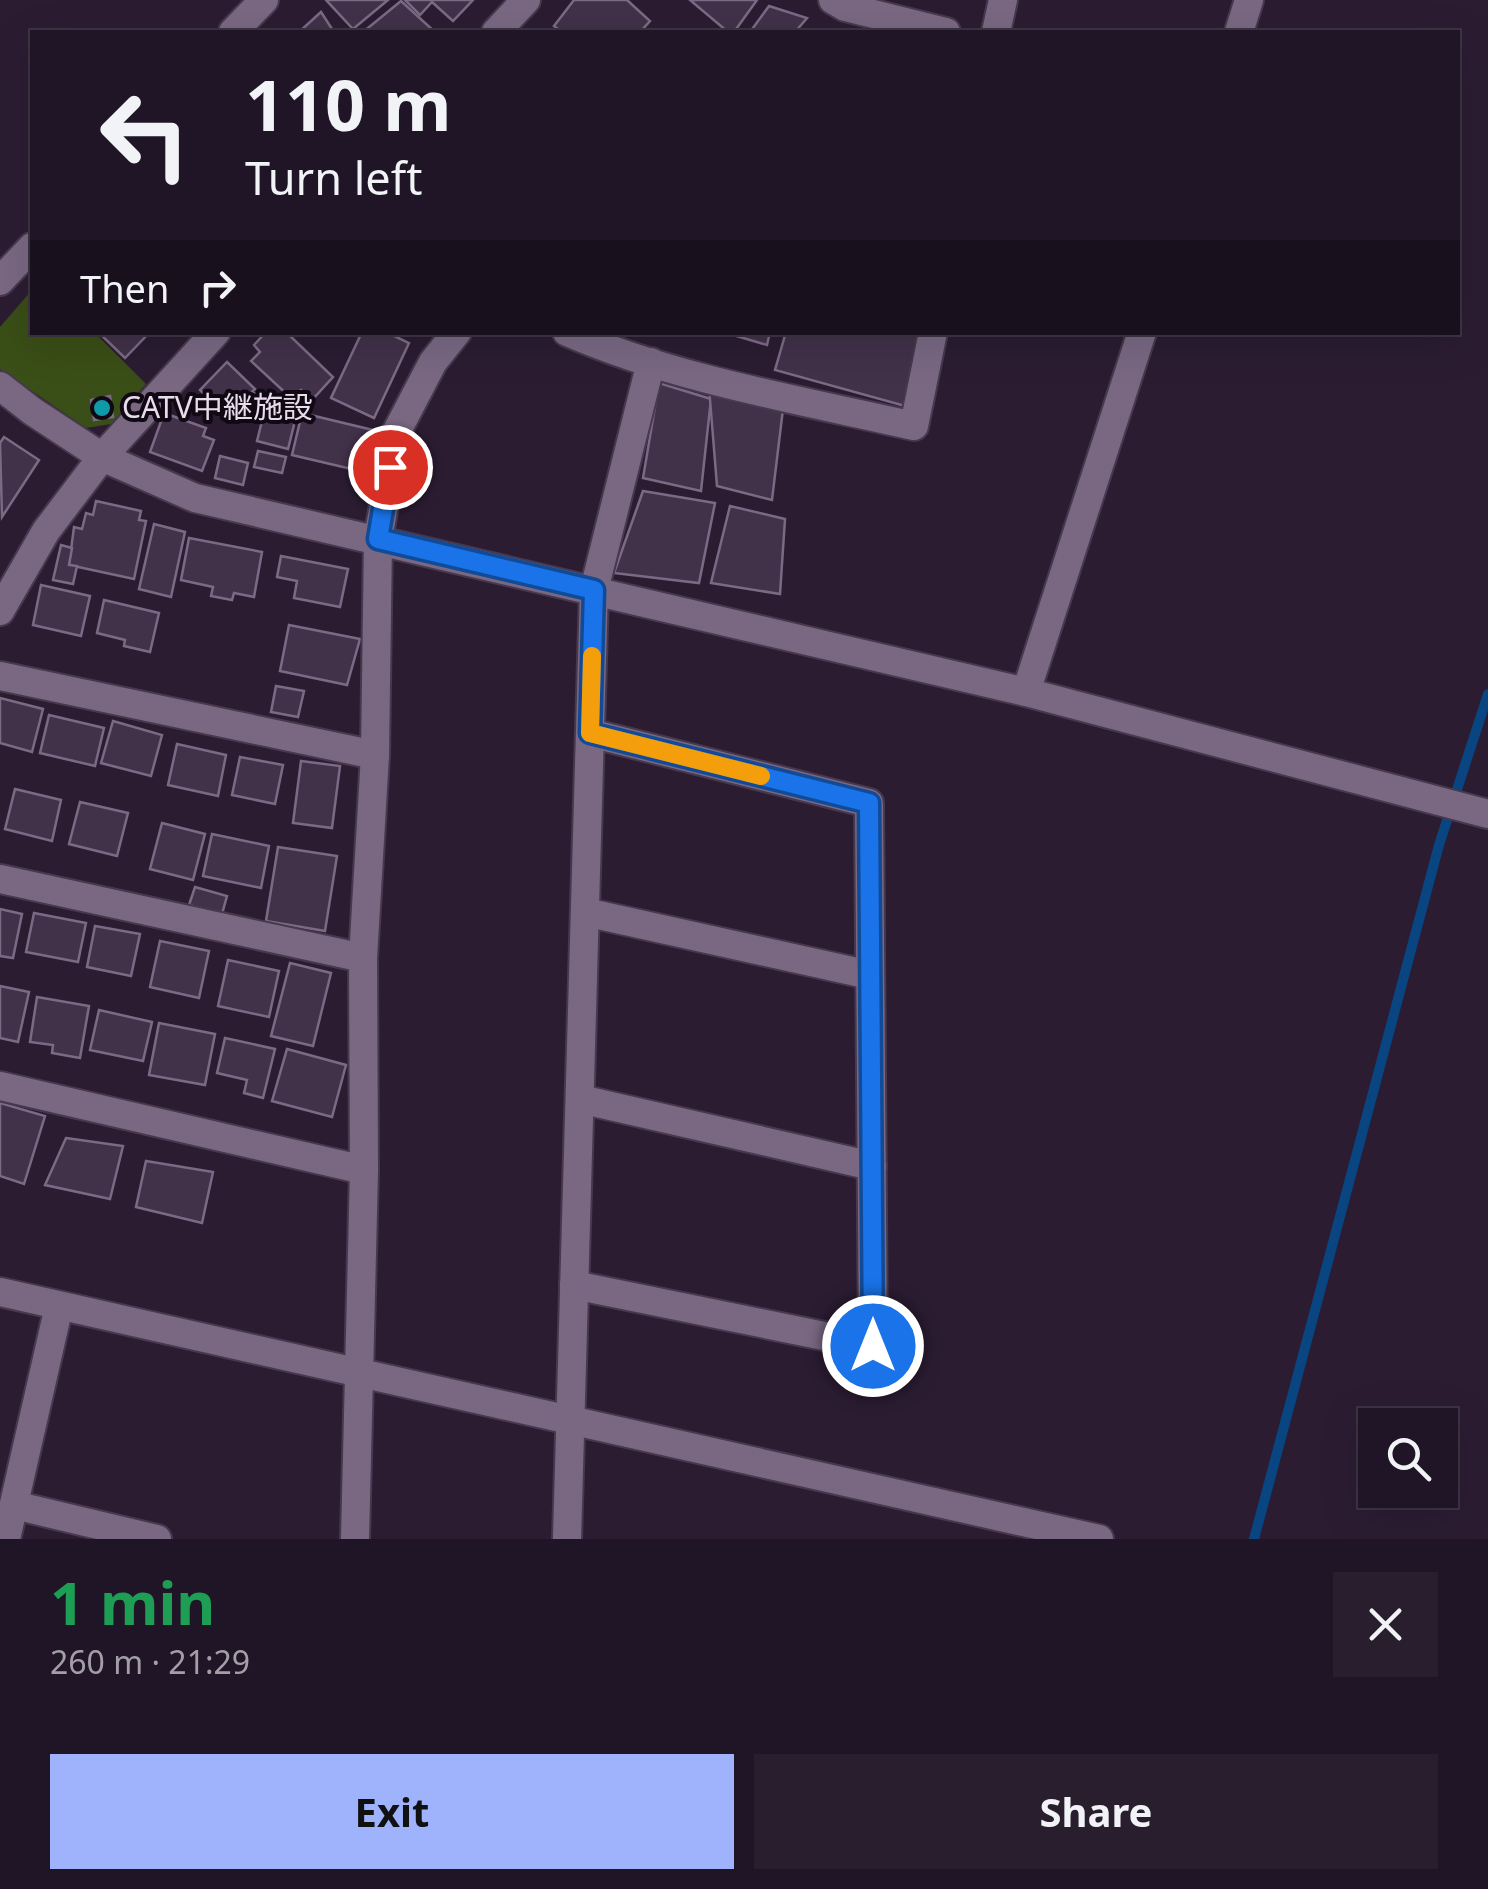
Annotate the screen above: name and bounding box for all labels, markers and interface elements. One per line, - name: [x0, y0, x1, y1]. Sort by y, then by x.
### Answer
- text: 110 m: [245, 56, 452, 152]
- icon: left: [80, 70, 210, 200]
- text: Turn left: [245, 147, 422, 208]
- icon: right: [190, 260, 245, 315]
- text: Then: [80, 262, 170, 314]
- place label: CATV中継施設: [122, 386, 313, 427]
- marker: CATV中継施設: [91, 397, 113, 419]
- pin: [348, 425, 433, 510]
- icon: arrive: [363, 440, 418, 495]
- position arrow: [821, 1294, 925, 1398]
- map controls: [1358, 1408, 1458, 1508]
- button: search: [1358, 1408, 1458, 1508]
- text: 1 min: [50, 1561, 215, 1643]
- button: close: [1333, 1572, 1438, 1677]
- text: 260 m · 21:29: [50, 1640, 250, 1683]
- button: Exit: [50, 1754, 734, 1869]
- button: Share: [754, 1754, 1438, 1869]

